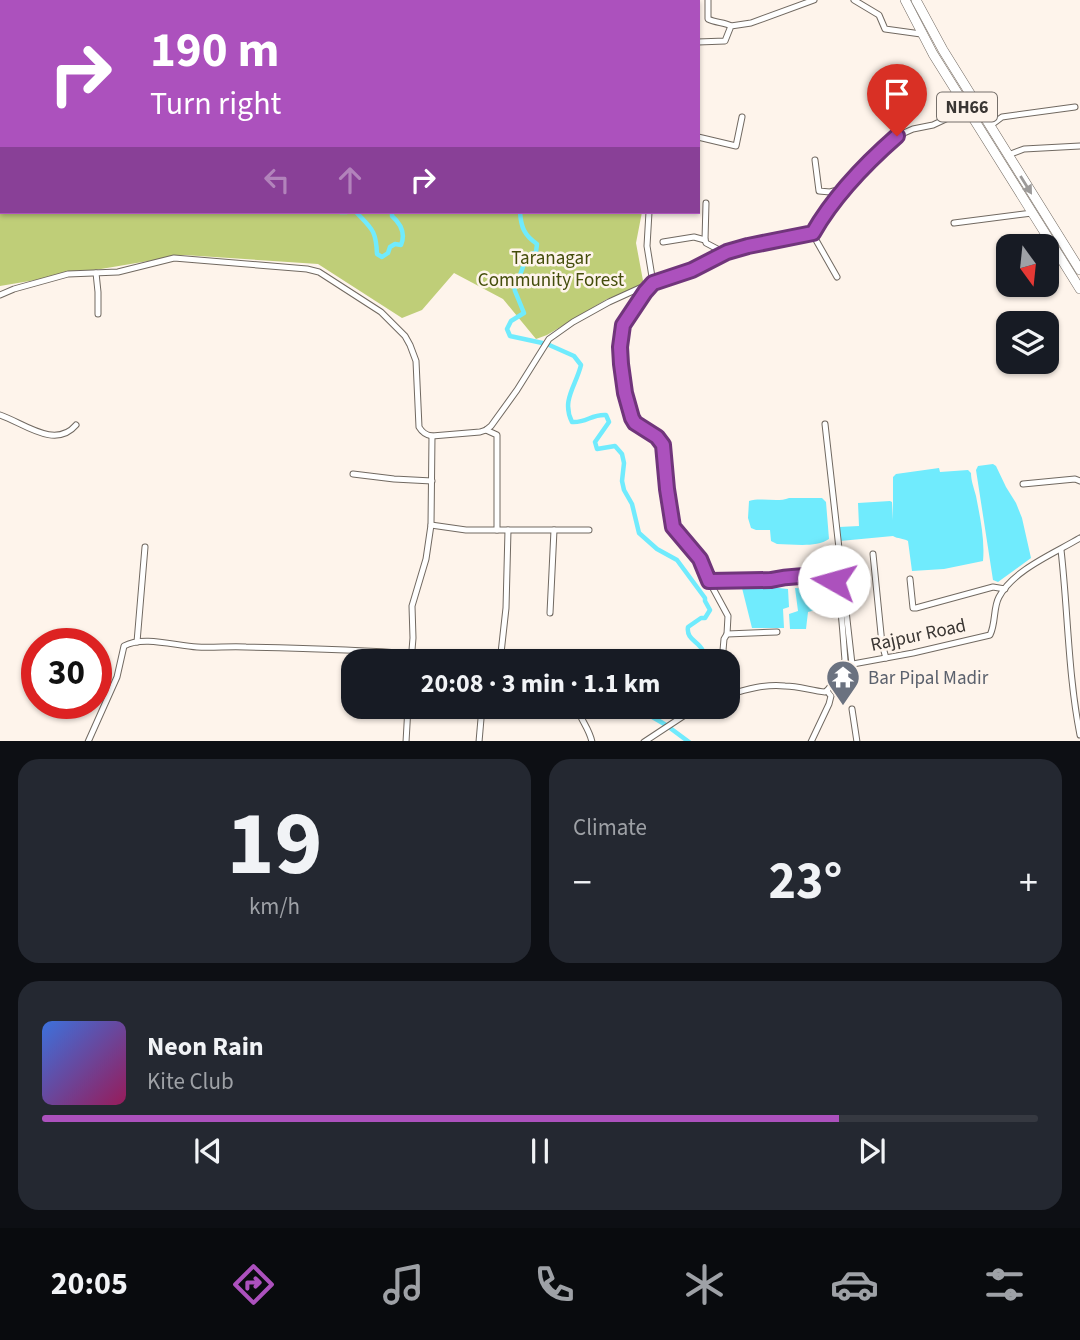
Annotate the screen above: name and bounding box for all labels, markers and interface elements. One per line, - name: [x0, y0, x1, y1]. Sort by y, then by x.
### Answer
- text: 190 m: [150, 16, 279, 86]
- icon: right: [35, 28, 126, 119]
- pin: [867, 64, 927, 136]
- icon: arrive: [878, 75, 916, 113]
- text: Turn right: [150, 81, 281, 127]
- road number: NH66: [937, 92, 997, 122]
- icon: left: [258, 161, 296, 199]
- icon: ahead: [331, 161, 369, 199]
- icon: right: [404, 161, 442, 199]
- one-way arrow: [1020, 175, 1033, 194]
- north arrow: [996, 234, 1059, 298]
- map controls: [996, 234, 1059, 374]
- park label: Taranagar Community Forest: [478, 245, 625, 294]
- button: layers: [996, 311, 1059, 374]
- position arrow: [797, 544, 871, 618]
- street label: Rajpur Road: [868, 612, 969, 659]
- speed limit sign: 30: [21, 628, 112, 719]
- temple icon: Bar Pipal Madir: [824, 658, 862, 707]
- text: 20:08 · 3 min · 1.1 km: [421, 665, 660, 702]
- place label: Bar Pipal Madir: [868, 665, 989, 692]
- text: 19: [226, 780, 323, 909]
- text: Climate: [573, 811, 647, 844]
- text: 23°: [769, 845, 842, 919]
- text: −: [573, 856, 592, 910]
- text: +: [1019, 856, 1038, 910]
- text: km/h: [249, 890, 300, 923]
- text: Neon Rain: [147, 1028, 264, 1065]
- text: Kite Club: [147, 1065, 234, 1098]
- icon: previous: [189, 1132, 227, 1170]
- icon: pause: [521, 1132, 559, 1170]
- icon: next: [853, 1132, 891, 1170]
- icon: directions: [229, 1260, 278, 1309]
- icon: music: [379, 1260, 428, 1309]
- icon: phone: [530, 1260, 579, 1309]
- icon: climate: [680, 1260, 729, 1309]
- icon: car: [830, 1260, 879, 1309]
- icon: filters: [980, 1260, 1029, 1309]
- text: 20:05: [51, 1261, 128, 1307]

